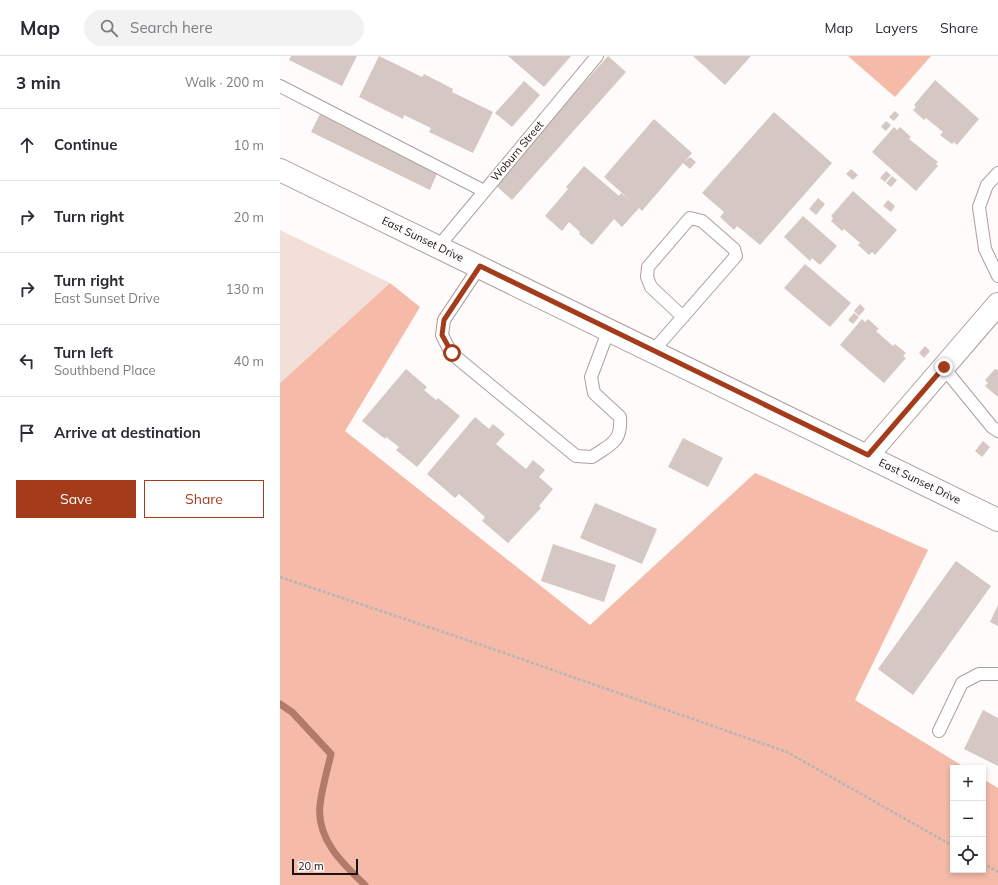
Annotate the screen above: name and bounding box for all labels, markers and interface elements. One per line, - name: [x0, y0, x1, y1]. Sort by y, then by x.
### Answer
- search box: [84, 10, 364, 46]
- text: Map: [20, 16, 60, 40]
- icon: search: [98, 17, 120, 39]
- text: Search here: [130, 18, 213, 37]
- text: Map: [824, 19, 853, 37]
- text: Layers: [875, 19, 918, 37]
- text: Share: [940, 19, 978, 37]
- text: 3 min: [16, 72, 61, 93]
- text: Walk · 200 m: [185, 74, 264, 90]
- street label: Woburn Street: [488, 118, 546, 184]
- icon: ahead: [16, 134, 38, 156]
- text: Continue: [54, 135, 117, 154]
- text: 10 m: [234, 137, 264, 153]
- icon: right: [16, 206, 38, 228]
- text: Turn right: [54, 207, 124, 226]
- text: 20 m: [234, 209, 264, 225]
- street label: East Sunset Drive: [380, 213, 466, 265]
- text: Turn right: [54, 271, 124, 290]
- icon: right: [16, 278, 38, 300]
- text: 130 m: [226, 281, 264, 297]
- text: East Sunset Drive: [54, 290, 160, 306]
- text: Turn left: [54, 343, 113, 362]
- route start: [443, 344, 461, 362]
- icon: left: [16, 350, 38, 372]
- text: 40 m: [234, 353, 264, 369]
- route end: [935, 358, 953, 376]
- text: Southbend Place: [54, 362, 156, 378]
- icon: arrive: [16, 422, 38, 444]
- text: Arrive at destination: [54, 423, 201, 442]
- street label: East Sunset Drive: [877, 455, 963, 507]
- button: Save: [16, 480, 136, 518]
- button: Share: [144, 480, 264, 518]
- map controls: [950, 765, 986, 873]
- button: +: [950, 765, 986, 801]
- button: −: [950, 801, 986, 837]
- button: locate: [950, 837, 986, 873]
- scale bar: [292, 857, 358, 876]
- text: 20 m: [298, 859, 324, 873]

